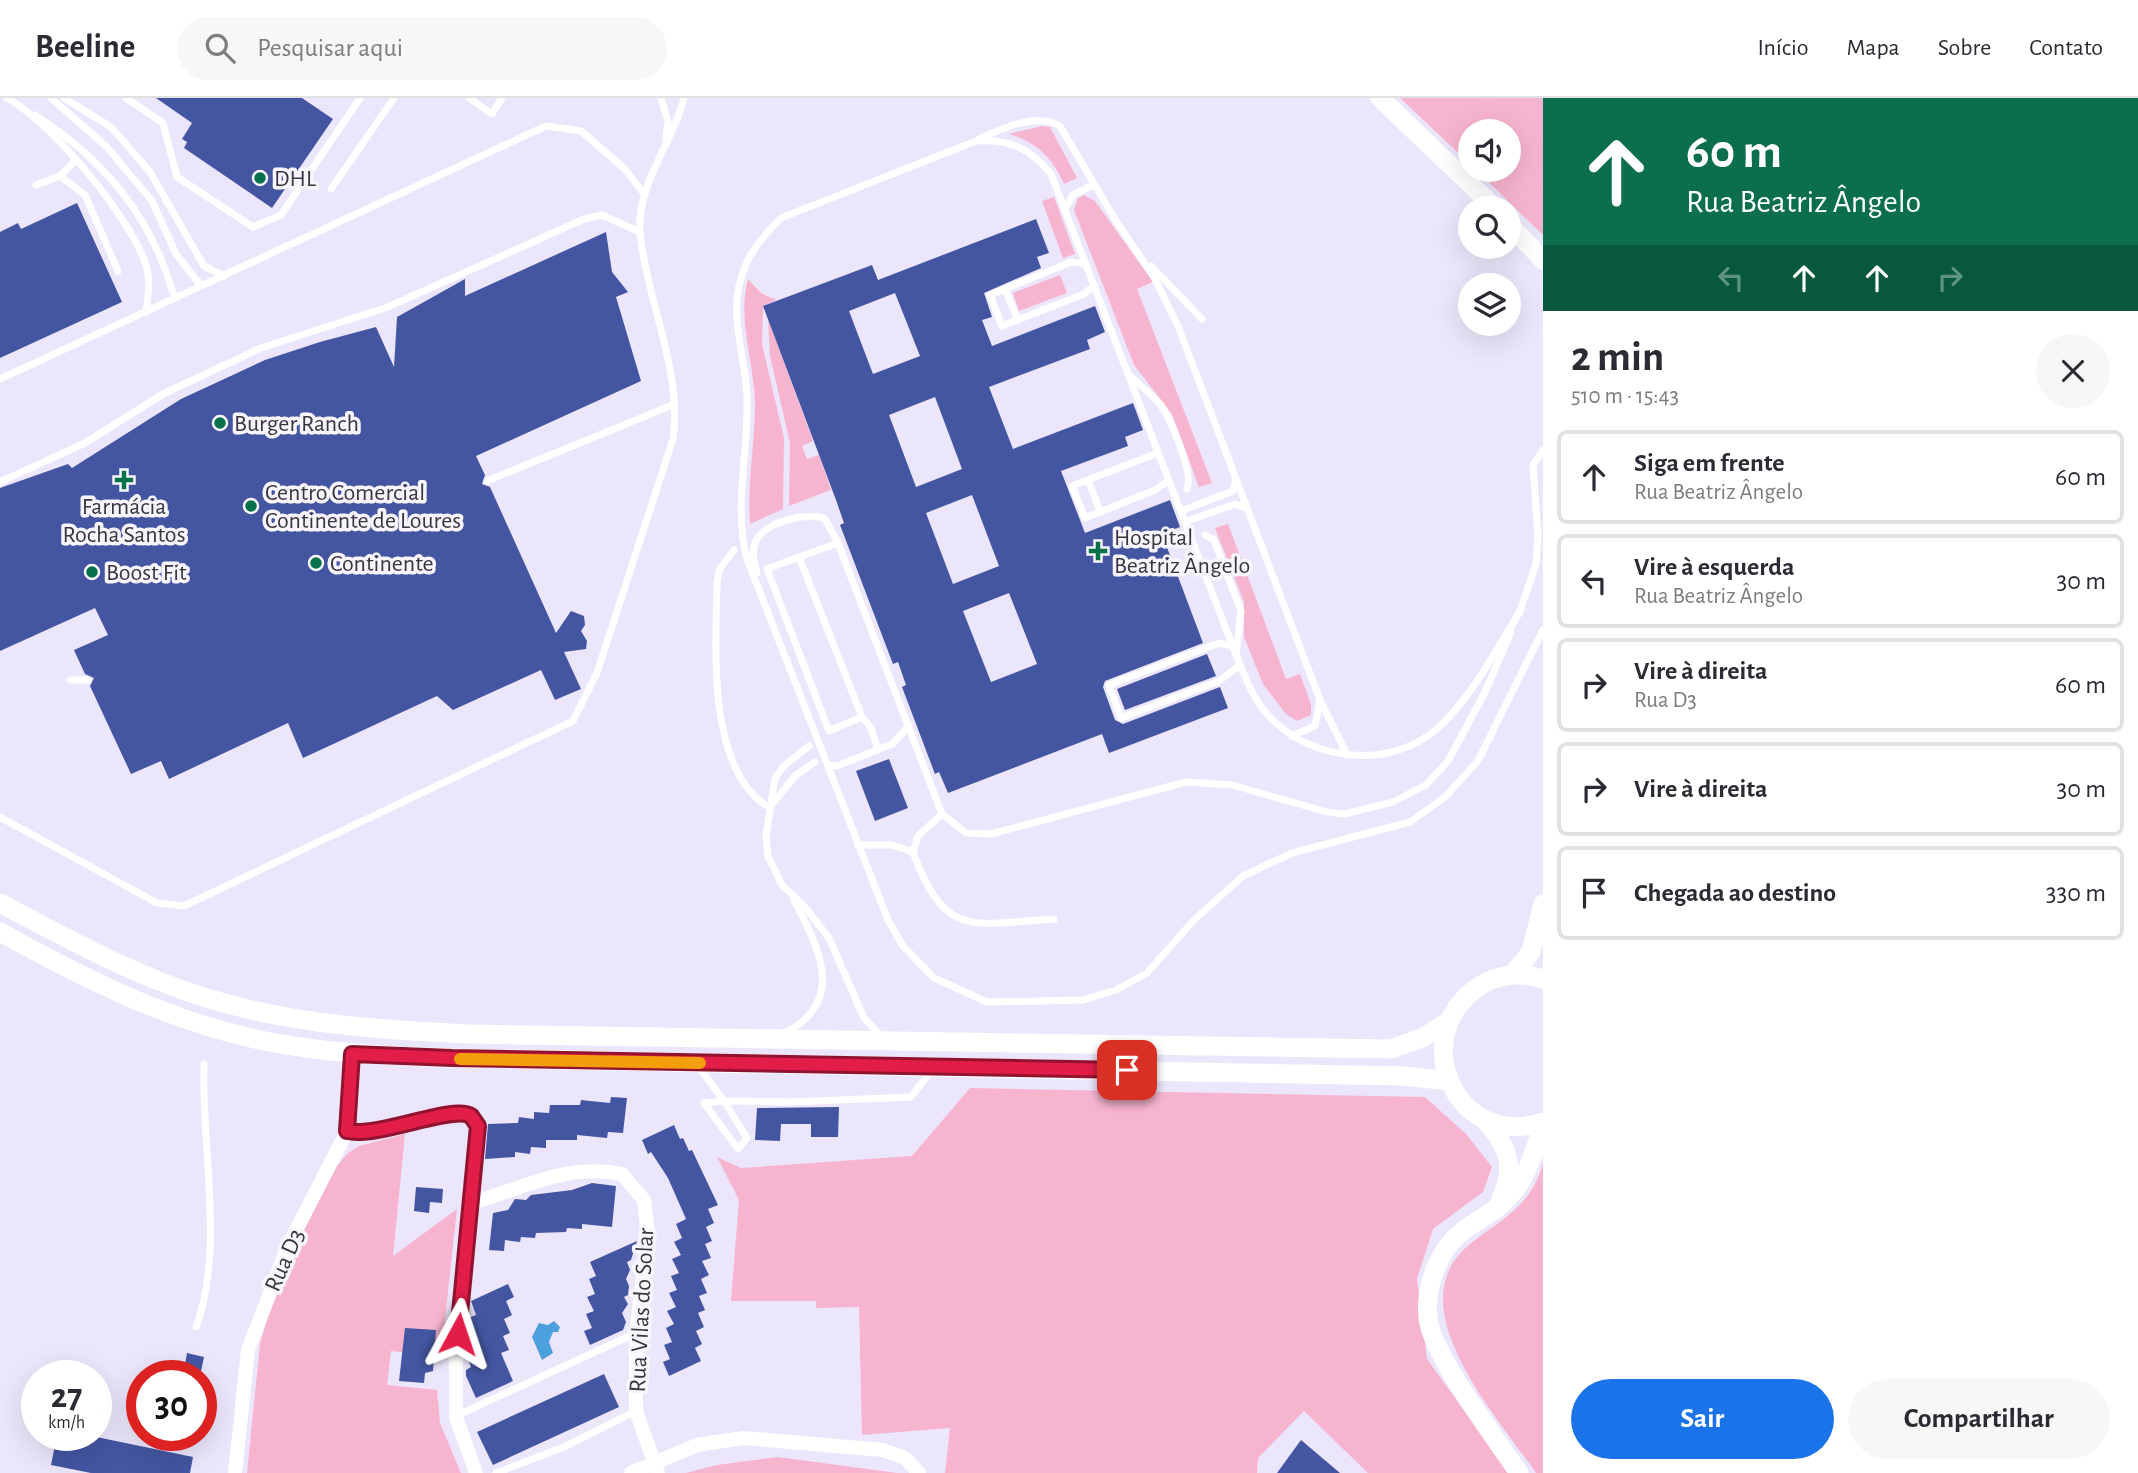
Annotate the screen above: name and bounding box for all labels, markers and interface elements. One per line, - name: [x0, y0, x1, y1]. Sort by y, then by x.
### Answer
- search box: [177, 17, 667, 80]
- icon: search: [201, 29, 239, 67]
- text: Beeline: [35, 31, 135, 64]
- text: Pesquisar aqui: [257, 35, 403, 61]
- text: Início: [1757, 36, 1809, 60]
- text: Mapa: [1847, 36, 1900, 60]
- text: Sobre: [1938, 36, 1991, 60]
- text: Contato: [2029, 36, 2103, 60]
- map controls: [1458, 119, 1521, 336]
- button: sound: [1458, 119, 1521, 182]
- icon: ahead: [1571, 126, 1662, 217]
- text: 60 m: [1686, 128, 1782, 177]
- place label: DHL: [274, 167, 316, 191]
- marker: DHL: [252, 170, 268, 186]
- text: Rua Beatriz Ângelo: [1686, 186, 1921, 218]
- button: search: [1458, 196, 1521, 259]
- icon: left: [1712, 259, 1750, 297]
- icon: ahead: [1785, 259, 1823, 297]
- icon: ahead: [1858, 259, 1896, 297]
- icon: right: [1931, 259, 1969, 297]
- button: layers: [1458, 273, 1521, 336]
- button: close: [2036, 334, 2110, 408]
- text: 2 min: [1571, 336, 1664, 378]
- text: 510 m · 15:43: [1571, 385, 1679, 408]
- place label: Burger Ranch: [234, 412, 359, 436]
- marker: Burger Ranch: [212, 415, 228, 431]
- text: Siga em frente: [1634, 450, 1785, 476]
- icon: ahead: [1575, 458, 1613, 496]
- text: 60 m: [2055, 464, 2106, 490]
- marker: Farmácia Rocha Santos: [116, 472, 132, 488]
- place label: Centro Comercial Continente de Loures: [265, 481, 461, 533]
- text: Rua Beatriz Ângelo: [1634, 481, 1803, 504]
- place label: Farmácia Rocha Santos: [62, 495, 186, 547]
- marker: Centro Comercial Continente de Loures: [243, 498, 259, 514]
- place label: Hospital Beatriz Ângelo: [1114, 526, 1250, 578]
- marker: Hospital Beatriz Ângelo: [1088, 541, 1108, 561]
- place label: Continente: [330, 552, 434, 576]
- text: Vire à esquerda: [1634, 554, 1795, 580]
- marker: Continente: [308, 555, 324, 571]
- place label: Boost Fit: [106, 561, 187, 585]
- icon: left: [1575, 562, 1613, 600]
- marker: Boost Fit: [84, 564, 100, 580]
- text: 30 m: [2056, 568, 2106, 594]
- text: Rua Beatriz Ângelo: [1634, 585, 1803, 608]
- text: Vire à direita: [1634, 658, 1768, 684]
- icon: right: [1575, 666, 1613, 704]
- text: 60 m: [2055, 672, 2106, 698]
- text: Rua D3: [1634, 689, 1697, 712]
- icon: right: [1575, 770, 1613, 808]
- text: Vire à direita: [1634, 776, 1768, 802]
- text: 30 m: [2056, 776, 2106, 802]
- icon: arrive: [1575, 874, 1613, 912]
- text: Chegada ao destino: [1634, 880, 1836, 906]
- text: 330 m: [2046, 880, 2106, 906]
- pin: [1097, 1040, 1157, 1100]
- icon: arrive: [1108, 1051, 1146, 1089]
- street label: Rua D3: [261, 1226, 309, 1295]
- street label: Rua Vilas do Solar: [626, 1227, 658, 1393]
- position arrow: [421, 1297, 495, 1371]
- speed limit sign: 30: [126, 1360, 217, 1451]
- text: 27: [51, 1379, 82, 1414]
- button: Sair: [1571, 1379, 1834, 1459]
- button: Compartilhar: [1848, 1379, 2110, 1459]
- text: km/h: [48, 1414, 85, 1432]

